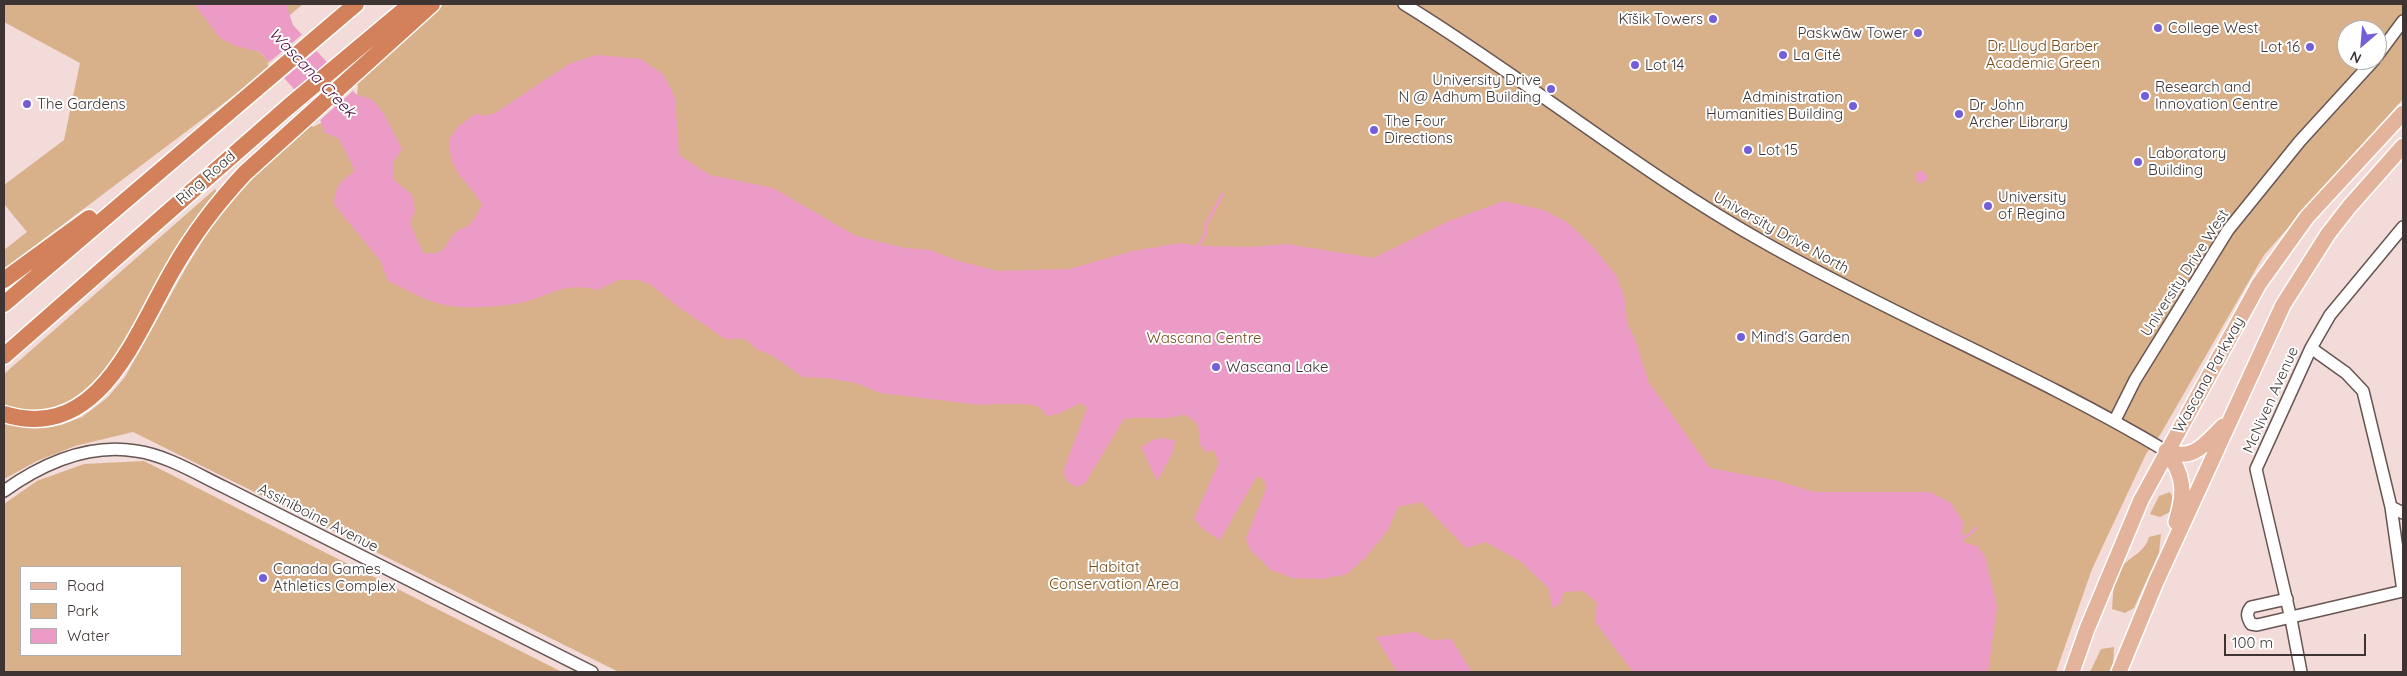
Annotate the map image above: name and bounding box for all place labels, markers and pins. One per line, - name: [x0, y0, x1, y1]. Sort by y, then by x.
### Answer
- place label: Kīšik Towers: [1618, 10, 1703, 28]
- marker: Kīšik Towers: [1707, 13, 1719, 25]
- place label: College West: [2168, 19, 2258, 37]
- marker: College West: [2152, 22, 2164, 34]
- place label: Paskwāw Tower: [1797, 24, 1908, 42]
- marker: Paskwāw Tower: [1912, 27, 1924, 39]
- place label: Lot 16: [2260, 38, 2300, 56]
- marker: Lot 16: [2304, 41, 2316, 53]
- place label: La Cité: [1793, 46, 1841, 64]
- marker: La Cité: [1777, 49, 1789, 61]
- place label: Lot 14: [1645, 56, 1684, 74]
- marker: Lot 14: [1629, 59, 1641, 71]
- place label: University Drive N @ Adhum Building: [1399, 71, 1541, 106]
- place label: Research and Innovation Centre: [2155, 78, 2278, 113]
- marker: University Drive N @ Adhum Building: [1545, 83, 1557, 95]
- place label: Administration Humanities Building: [1706, 88, 1843, 123]
- marker: Research and Innovation Centre: [2139, 90, 2151, 102]
- place label: The Gardens: [37, 95, 126, 113]
- place label: Dr John Archer Library: [1969, 96, 2068, 131]
- marker: The Gardens: [21, 98, 33, 110]
- marker: Administration Humanities Building: [1847, 100, 1859, 112]
- marker: Dr John Archer Library: [1953, 108, 1965, 120]
- place label: The Four Directions: [1384, 112, 1453, 147]
- marker: The Four Directions: [1368, 124, 1380, 136]
- place label: Lot 15: [1758, 141, 1798, 159]
- marker: Lot 15: [1742, 144, 1754, 156]
- place label: Laboratory Building: [2148, 144, 2226, 179]
- marker: Laboratory Building: [2132, 156, 2144, 168]
- place label: University of Regina: [1998, 188, 2067, 223]
- marker: University of Regina: [1982, 200, 1994, 212]
- place label: Mind's Garden: [1751, 328, 1850, 346]
- marker: Mind's Garden: [1735, 331, 1747, 343]
- place label: Wascana Lake: [1226, 358, 1328, 376]
- marker: Wascana Lake: [1210, 361, 1222, 373]
- place label: Canada Games Athletics Complex: [273, 560, 396, 595]
- marker: Canada Games Athletics Complex: [257, 572, 269, 584]

